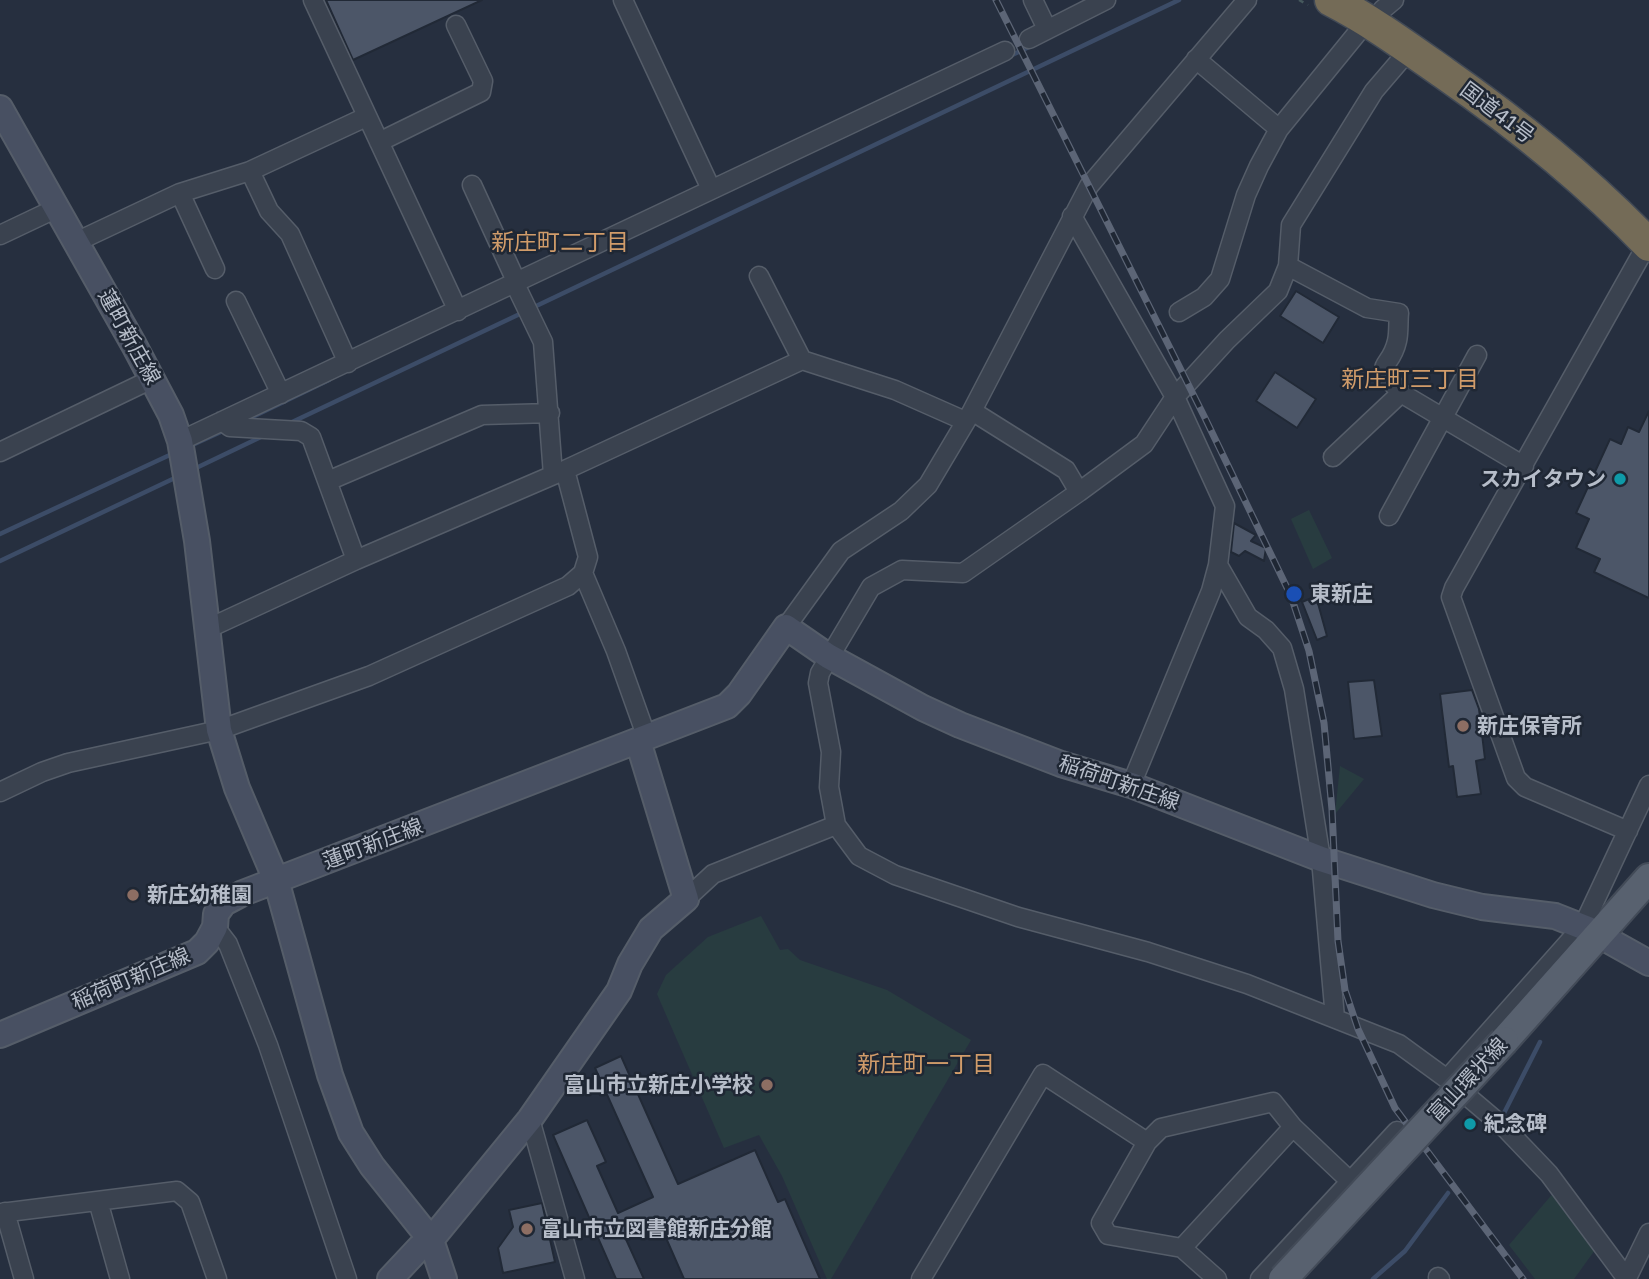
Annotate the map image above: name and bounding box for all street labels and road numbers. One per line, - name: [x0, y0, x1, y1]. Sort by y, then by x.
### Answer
- street label: 国道41号: [1455, 77, 1539, 149]
- street label: 蓮町新庄線: [93, 285, 165, 389]
- street label: 稲荷町新庄線: [1055, 751, 1183, 815]
- street label: 蓮町新庄線: [319, 813, 427, 875]
- street label: 稲荷町新庄線: [68, 943, 194, 1015]
- street label: 富山環状線: [1423, 1033, 1513, 1127]

